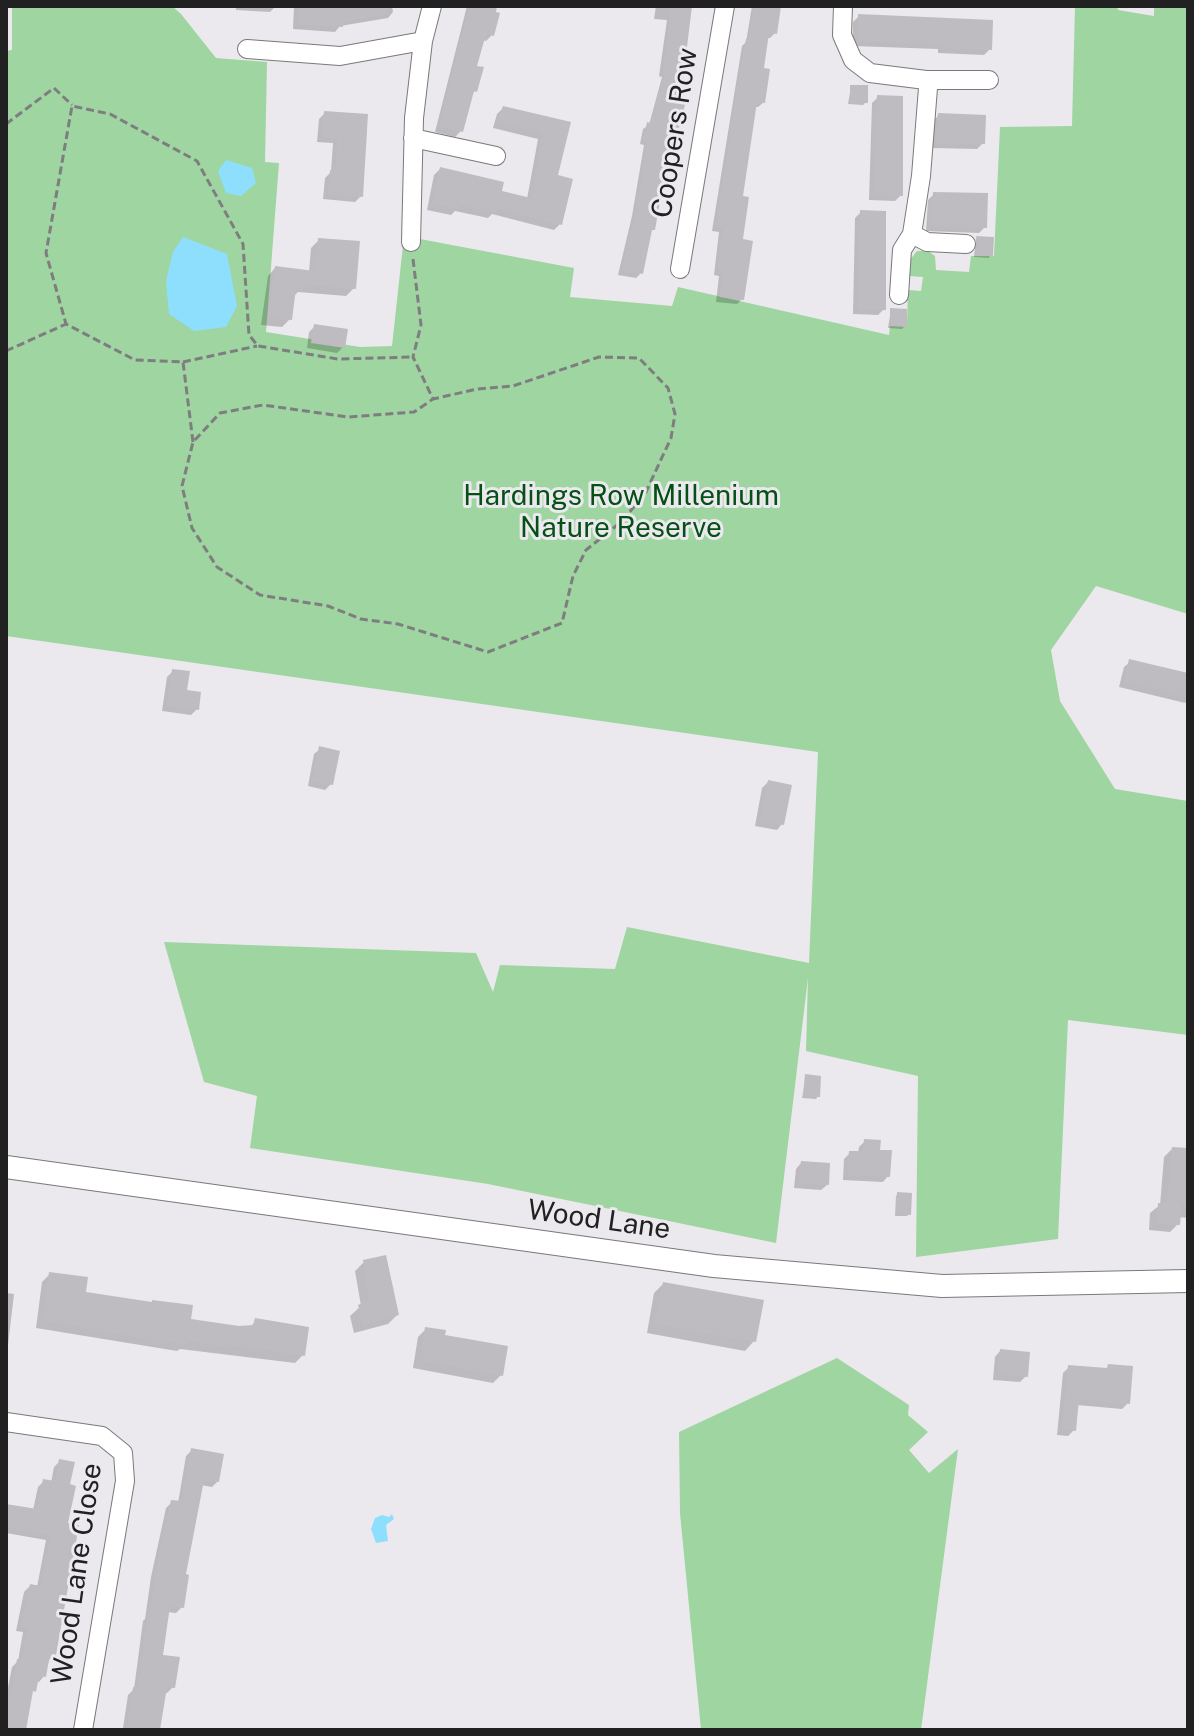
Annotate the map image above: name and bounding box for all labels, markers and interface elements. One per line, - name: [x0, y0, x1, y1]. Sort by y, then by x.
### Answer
- street label: Coopers Row: [645, 46, 705, 220]
- park label: Hardings Row Millenium Nature Reserve: [463, 479, 779, 545]
- street label: Wood Lane: [525, 1193, 673, 1247]
- street label: Wood Lane Close: [45, 1461, 109, 1687]

